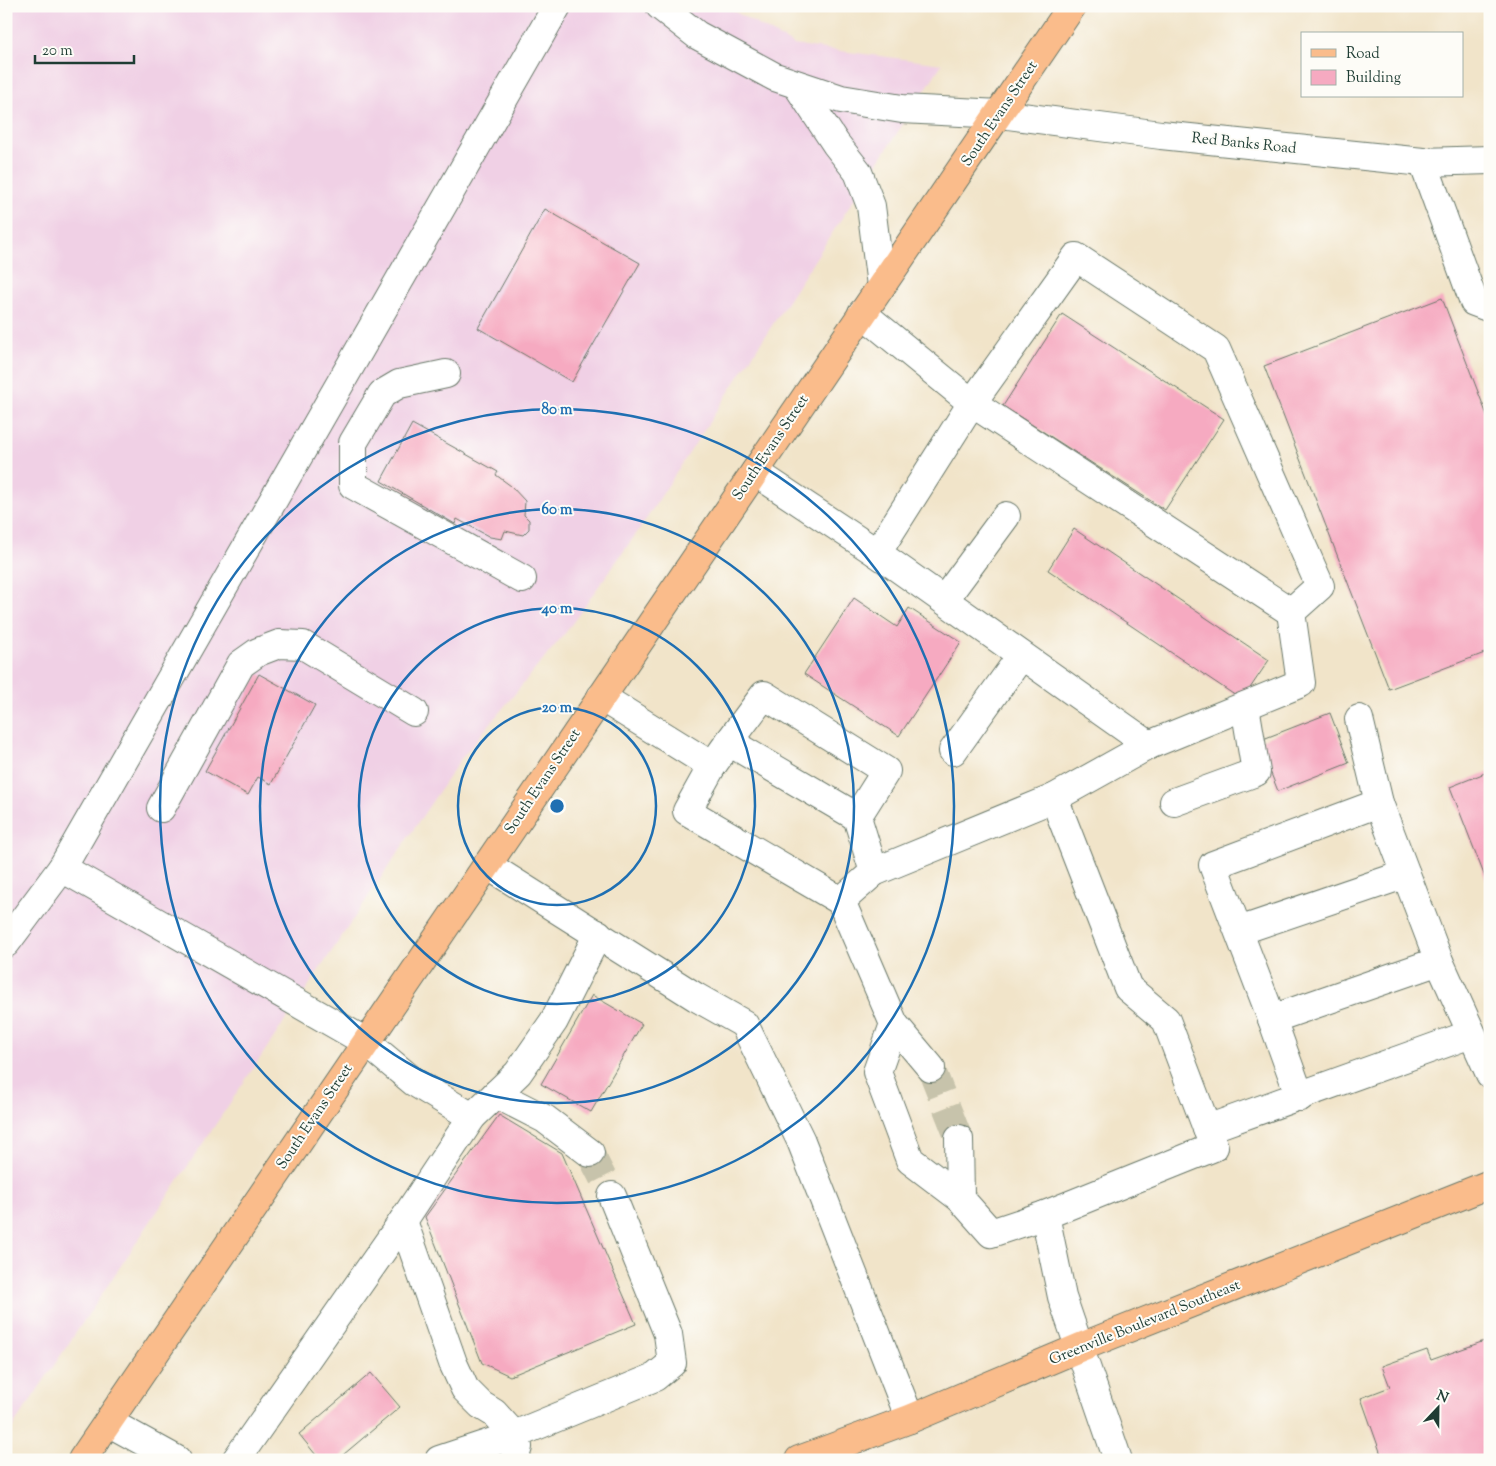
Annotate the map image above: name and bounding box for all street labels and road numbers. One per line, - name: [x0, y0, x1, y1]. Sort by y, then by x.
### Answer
- street label: South Evans Street: [957, 57, 1043, 171]
- street label: Red Banks Road: [1191, 128, 1298, 160]
- street label: South Evans Street: [728, 391, 814, 505]
- street label: South Evans Street: [500, 725, 586, 839]
- street label: South Evans Street: [272, 1060, 358, 1174]
- street label: Greenville Boulevard Southeast: [1046, 1275, 1244, 1371]

